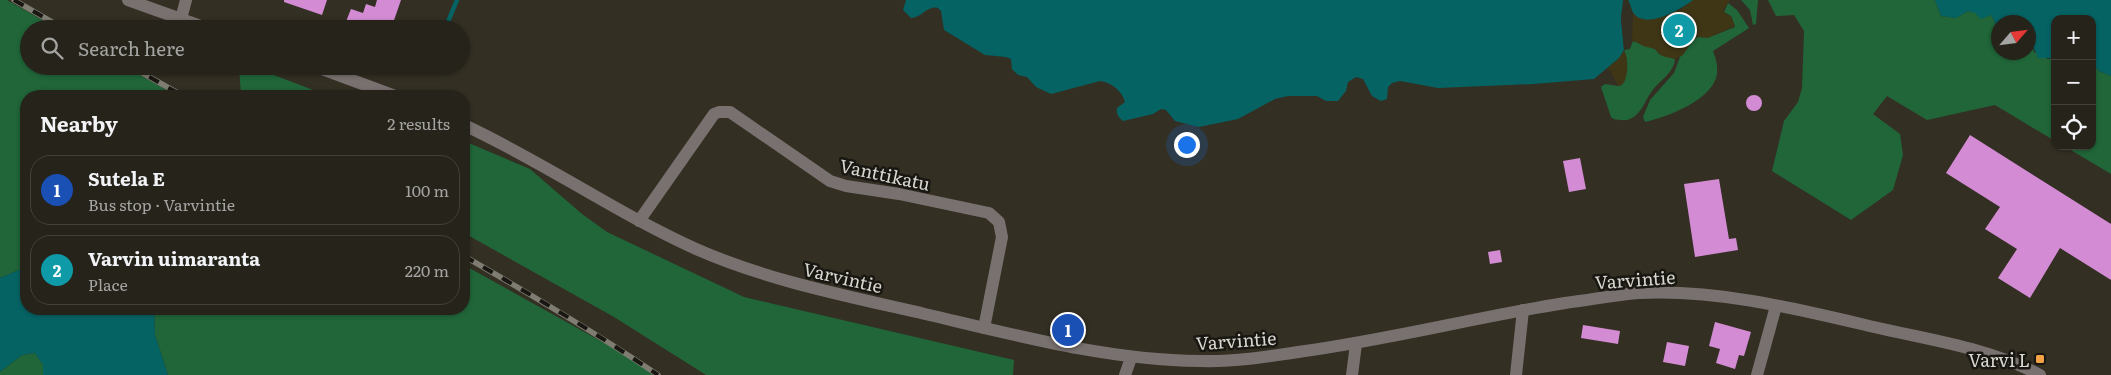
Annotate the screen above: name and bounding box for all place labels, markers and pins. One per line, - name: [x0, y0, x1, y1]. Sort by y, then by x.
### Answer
- pin: 2: [1663, 11, 1695, 49]
- pin: 1: [1052, 311, 1084, 349]
- place label: Varvi L: [1968, 346, 2030, 373]
- marker: Varvi L: [2034, 353, 2046, 365]

